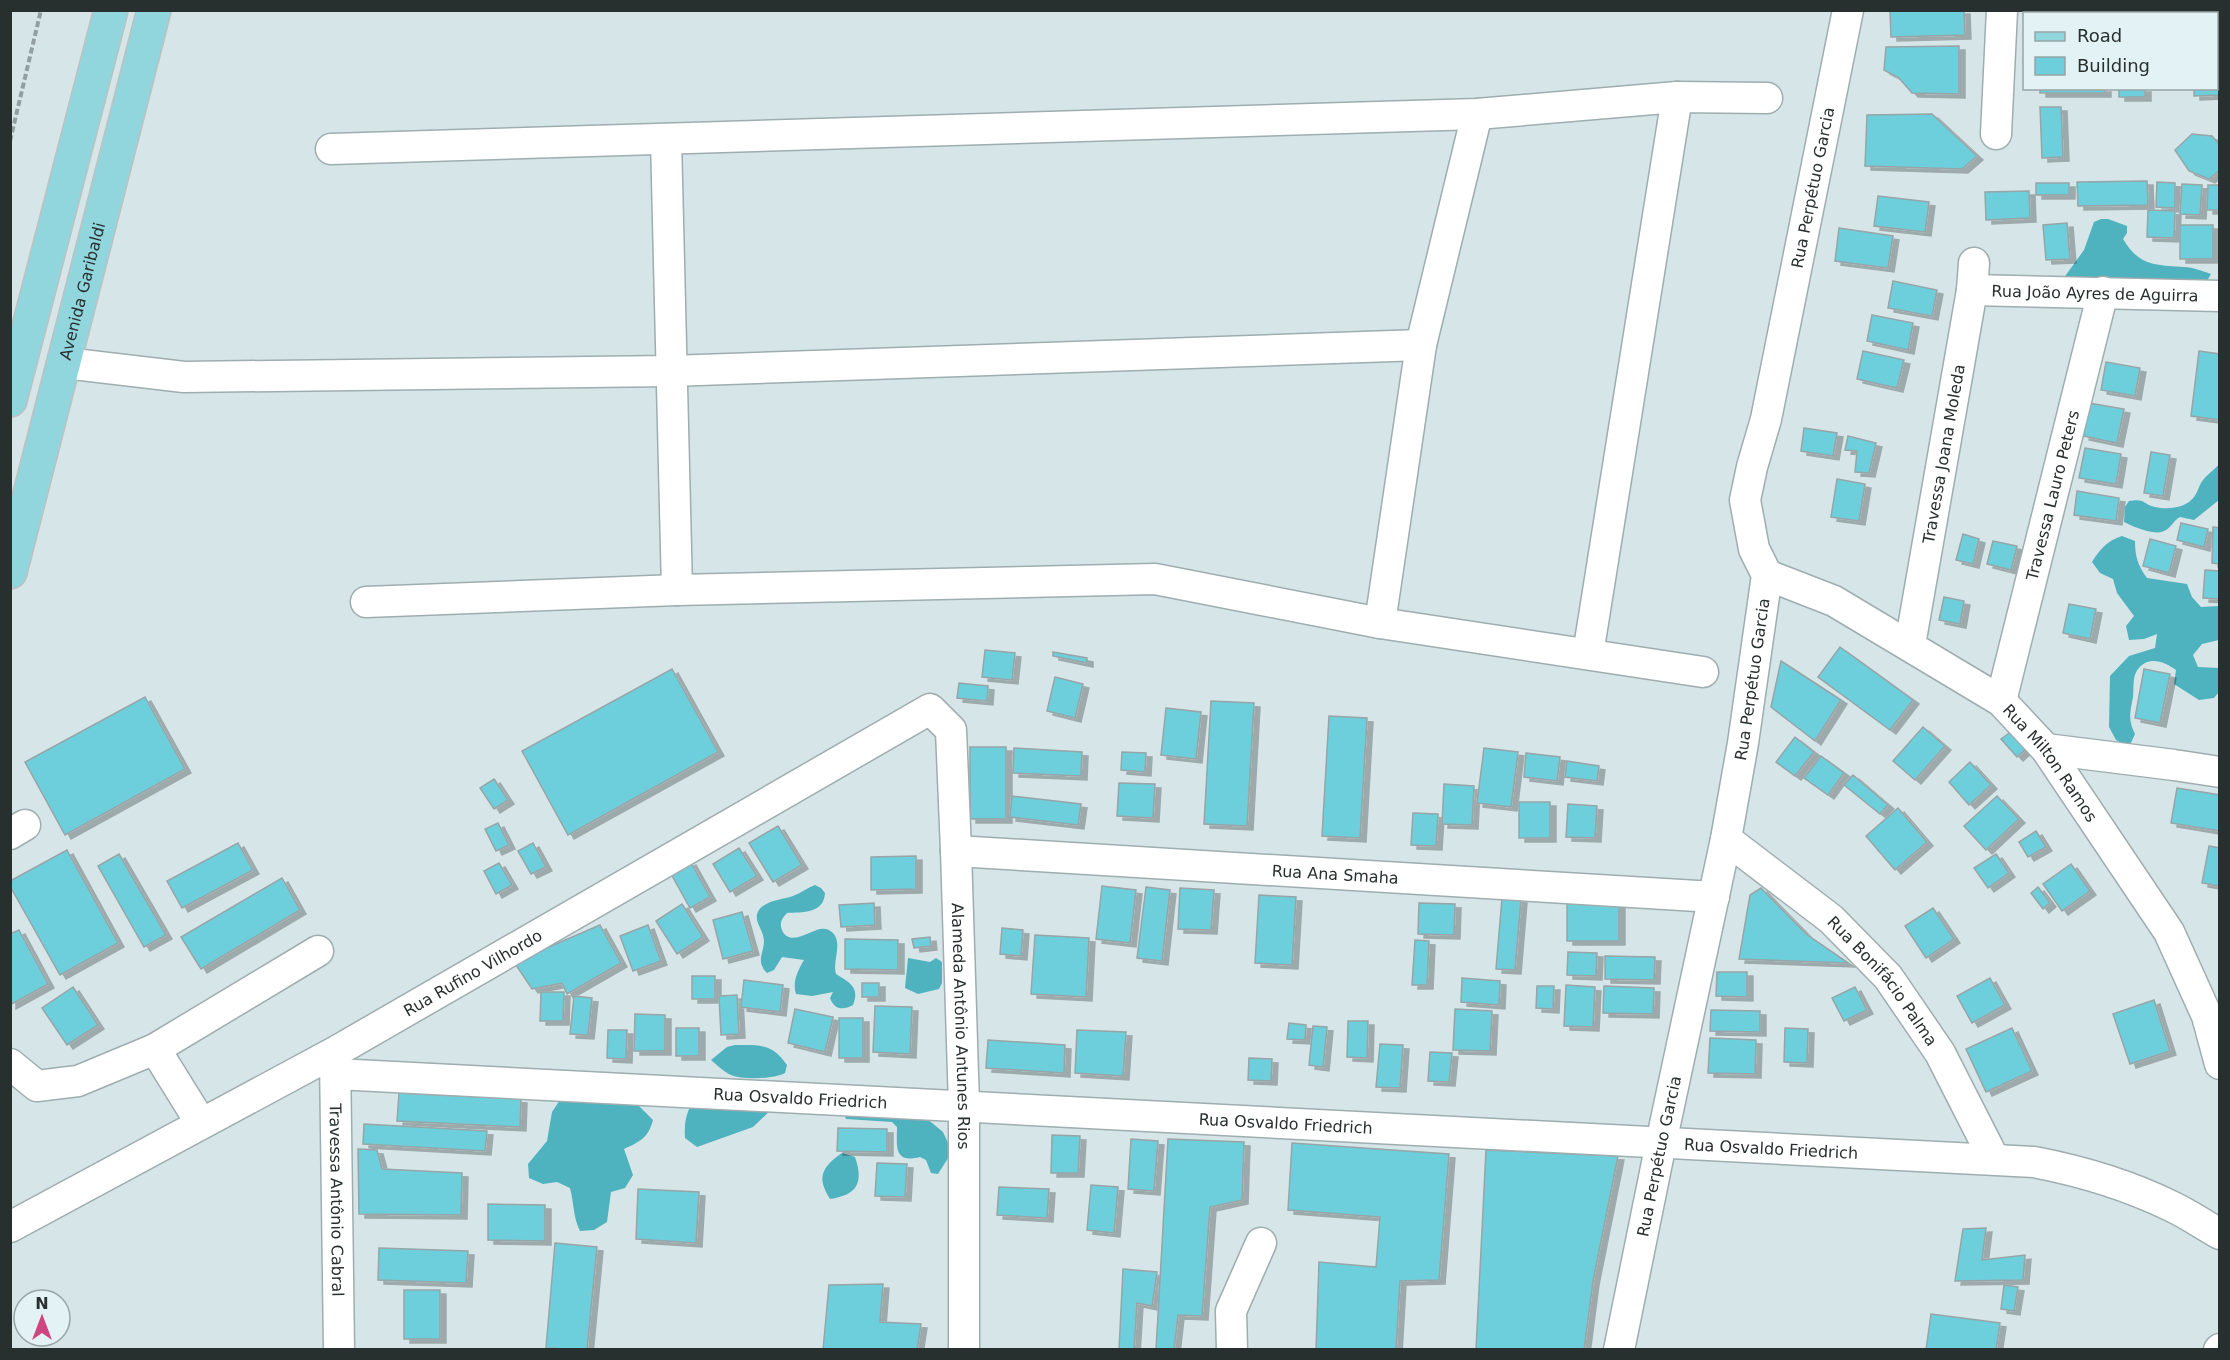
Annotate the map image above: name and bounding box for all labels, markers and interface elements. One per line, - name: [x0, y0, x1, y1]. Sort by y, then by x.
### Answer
- legend: [2023, 12, 2218, 90]
- text: Road: [2077, 25, 2122, 46]
- text: Building: [2077, 55, 2150, 76]
- street label: Rua Perpétuo Garcia: [1787, 105, 1838, 270]
- street label: Avenida Garibaldi: [55, 220, 109, 362]
- street label: Rua João Ayres de Aguirra: [1991, 281, 2199, 305]
- street label: Travessa Joana Moleda: [1918, 363, 1968, 546]
- street label: Travessa Lauro Peters: [2022, 408, 2083, 583]
- street label: Rua Perpétuo Garcia: [1731, 597, 1773, 762]
- street label: Rua Milton Ramos: [1999, 700, 2102, 825]
- street label: Rua Ana Smaha: [1271, 861, 1399, 887]
- street label: Alameda Antônio Antunes Rios: [948, 902, 974, 1150]
- street label: Rua Bonifácio Palma: [1824, 912, 1942, 1049]
- street label: Rua Rufino Vilhordo: [400, 925, 545, 1020]
- street label: Rua Perpétuo Garcia: [1633, 1074, 1685, 1238]
- street label: Rua Osvaldo Friedrich: [713, 1084, 888, 1112]
- street label: Travessa Antônio Cabral: [326, 1102, 348, 1297]
- street label: Rua Osvaldo Friedrich: [1198, 1109, 1373, 1137]
- street label: Rua Osvaldo Friedrich: [1684, 1134, 1859, 1162]
- north arrow: [12, 1288, 72, 1348]
- text: N: [35, 1294, 49, 1313]

